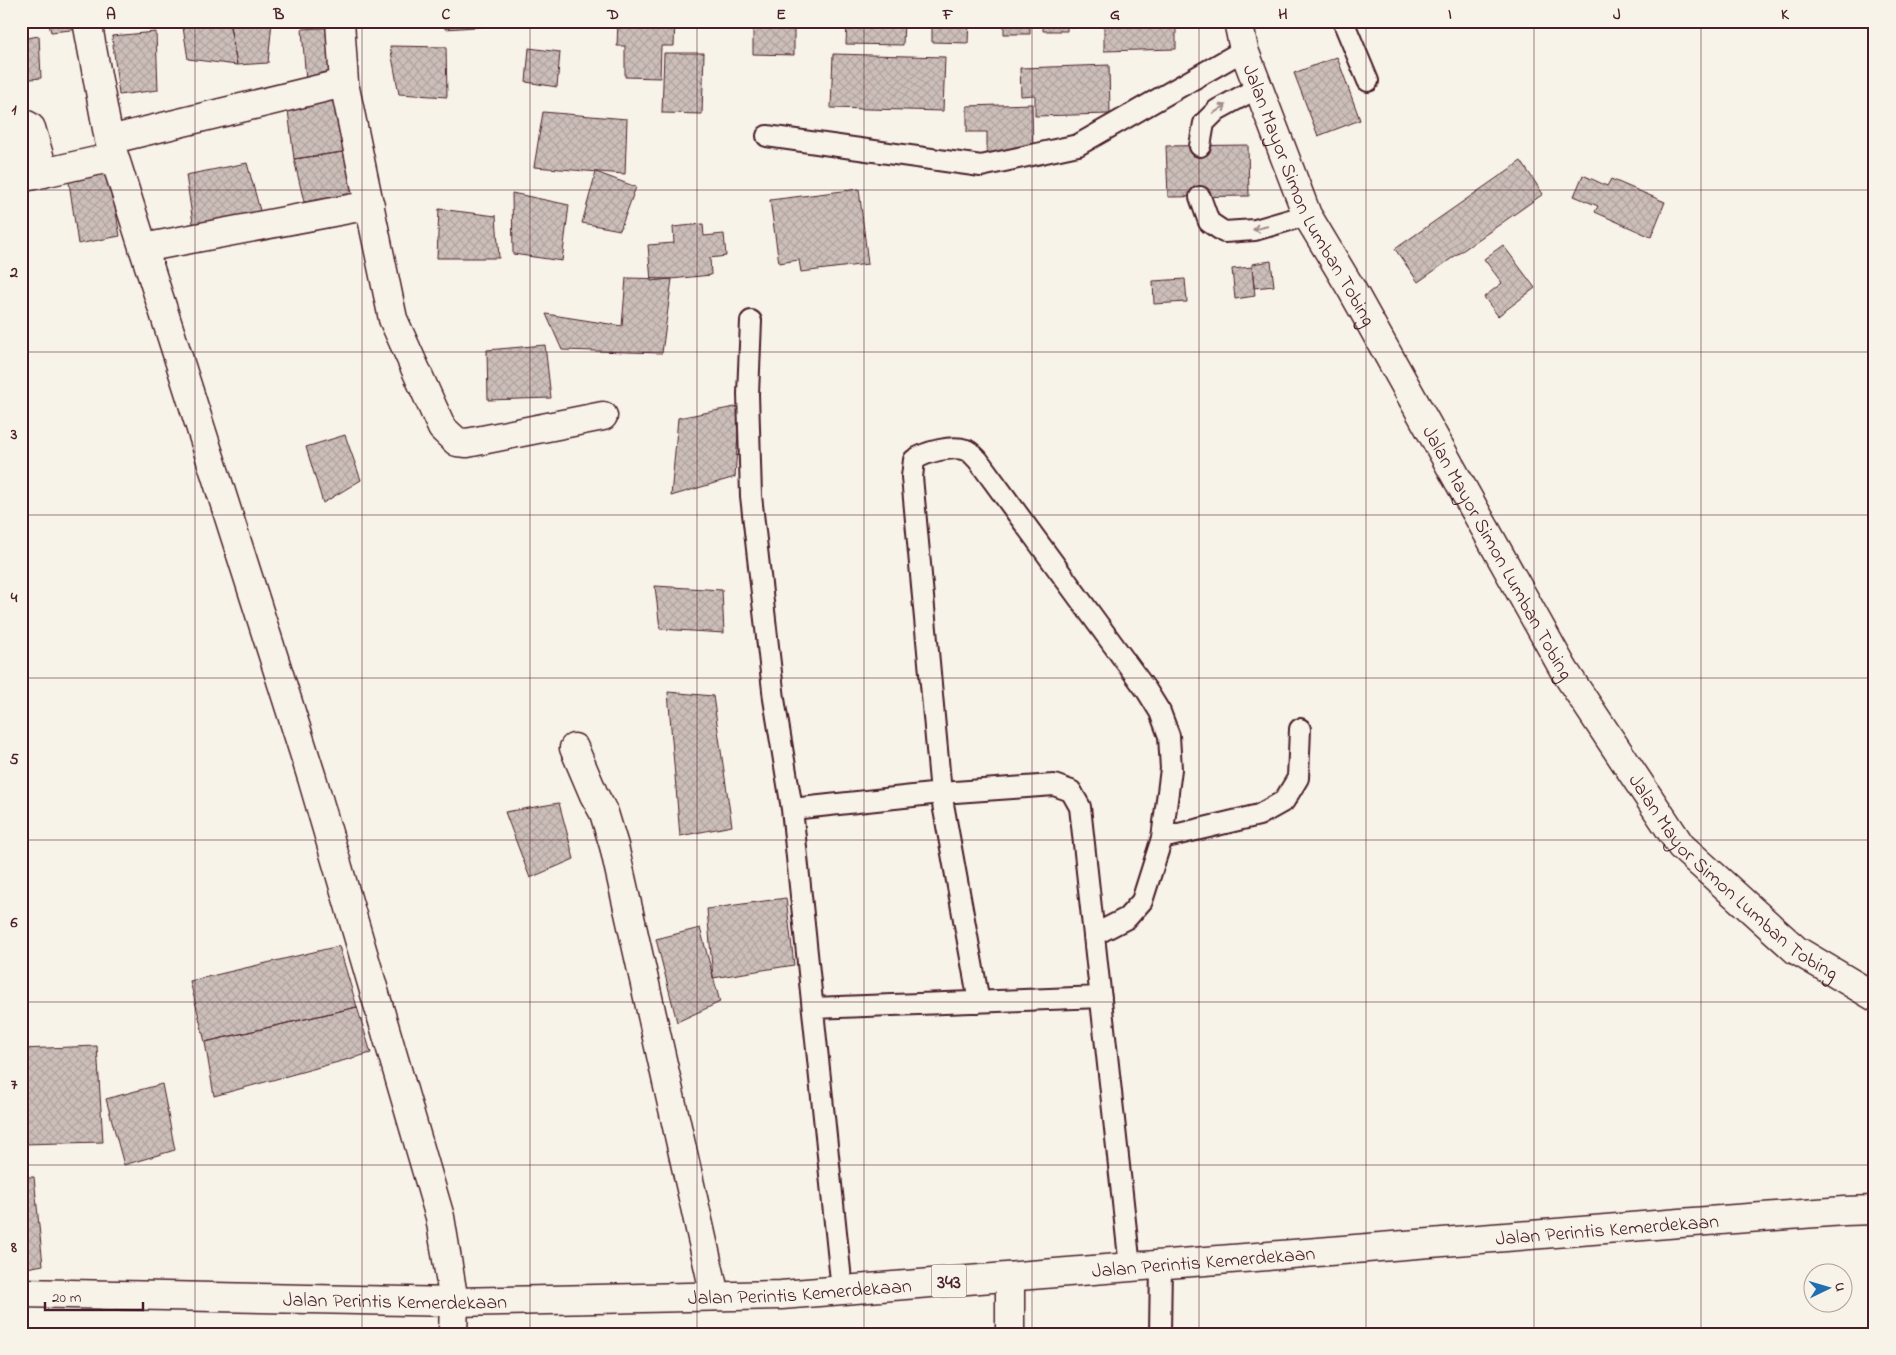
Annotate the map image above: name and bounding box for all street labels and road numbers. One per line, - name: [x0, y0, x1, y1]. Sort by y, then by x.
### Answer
- street label: Jalan Mayor Simon Lumban Tobing: [1234, 60, 1381, 333]
- street label: Jalan Mayor Simon Lumban Tobing: [1413, 421, 1579, 687]
- street label: Jalan Mayor Simon Lumban Tobing: [1620, 769, 1843, 990]
- street label: Jalan Perintis Kemerdekaan: [1495, 1208, 1720, 1255]
- street label: Jalan Perintis Kemerdekaan: [1091, 1240, 1317, 1287]
- road number: 343: [932, 1264, 966, 1298]
- street label: Jalan Perintis Kemerdekaan: [688, 1273, 913, 1314]
- street label: Jalan Perintis Kemerdekaan: [283, 1286, 507, 1319]

